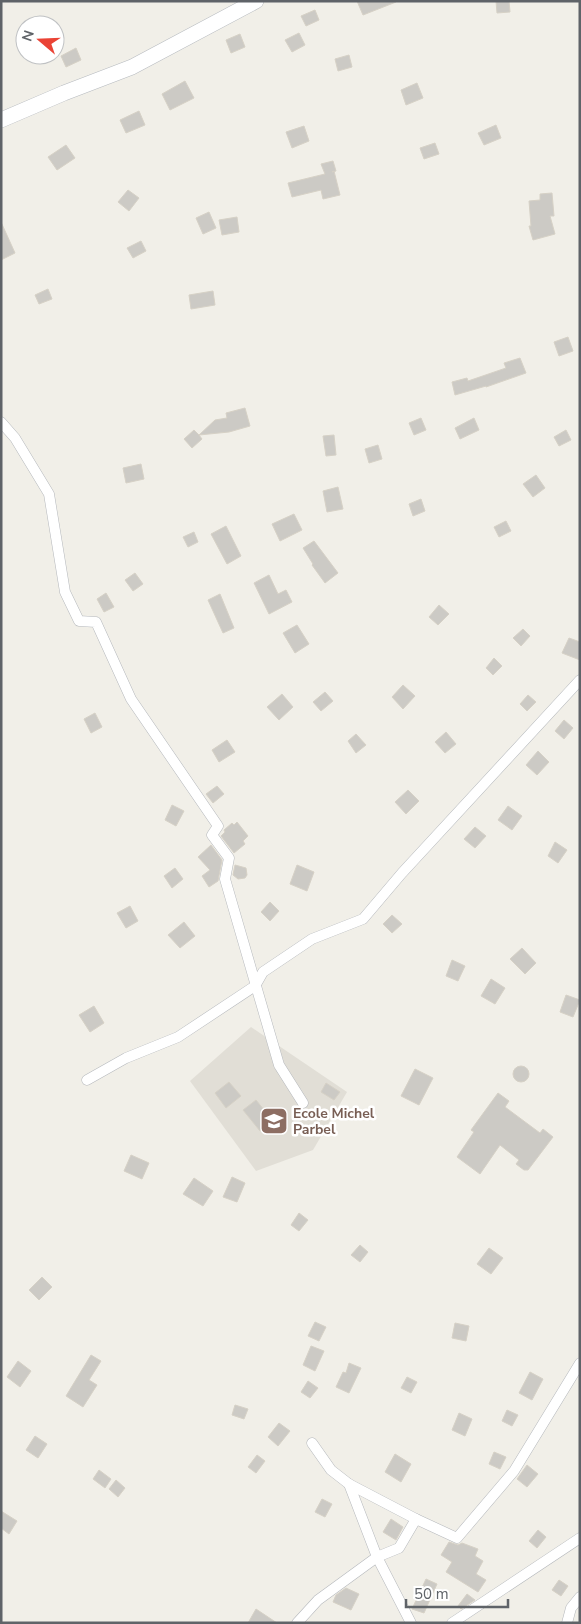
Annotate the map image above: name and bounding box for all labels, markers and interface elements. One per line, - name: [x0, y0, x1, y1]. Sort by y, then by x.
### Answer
- north arrow: [15, 15, 65, 65]
- text: N: [17, 28, 39, 44]
- place label: Ecole Michel Parbel: [293, 1104, 375, 1139]
- school or university icon: Ecole Michel Parbel: [259, 1106, 289, 1136]
- scale bar: [406, 1576, 508, 1608]
- text: 50 m: [414, 1584, 449, 1604]

